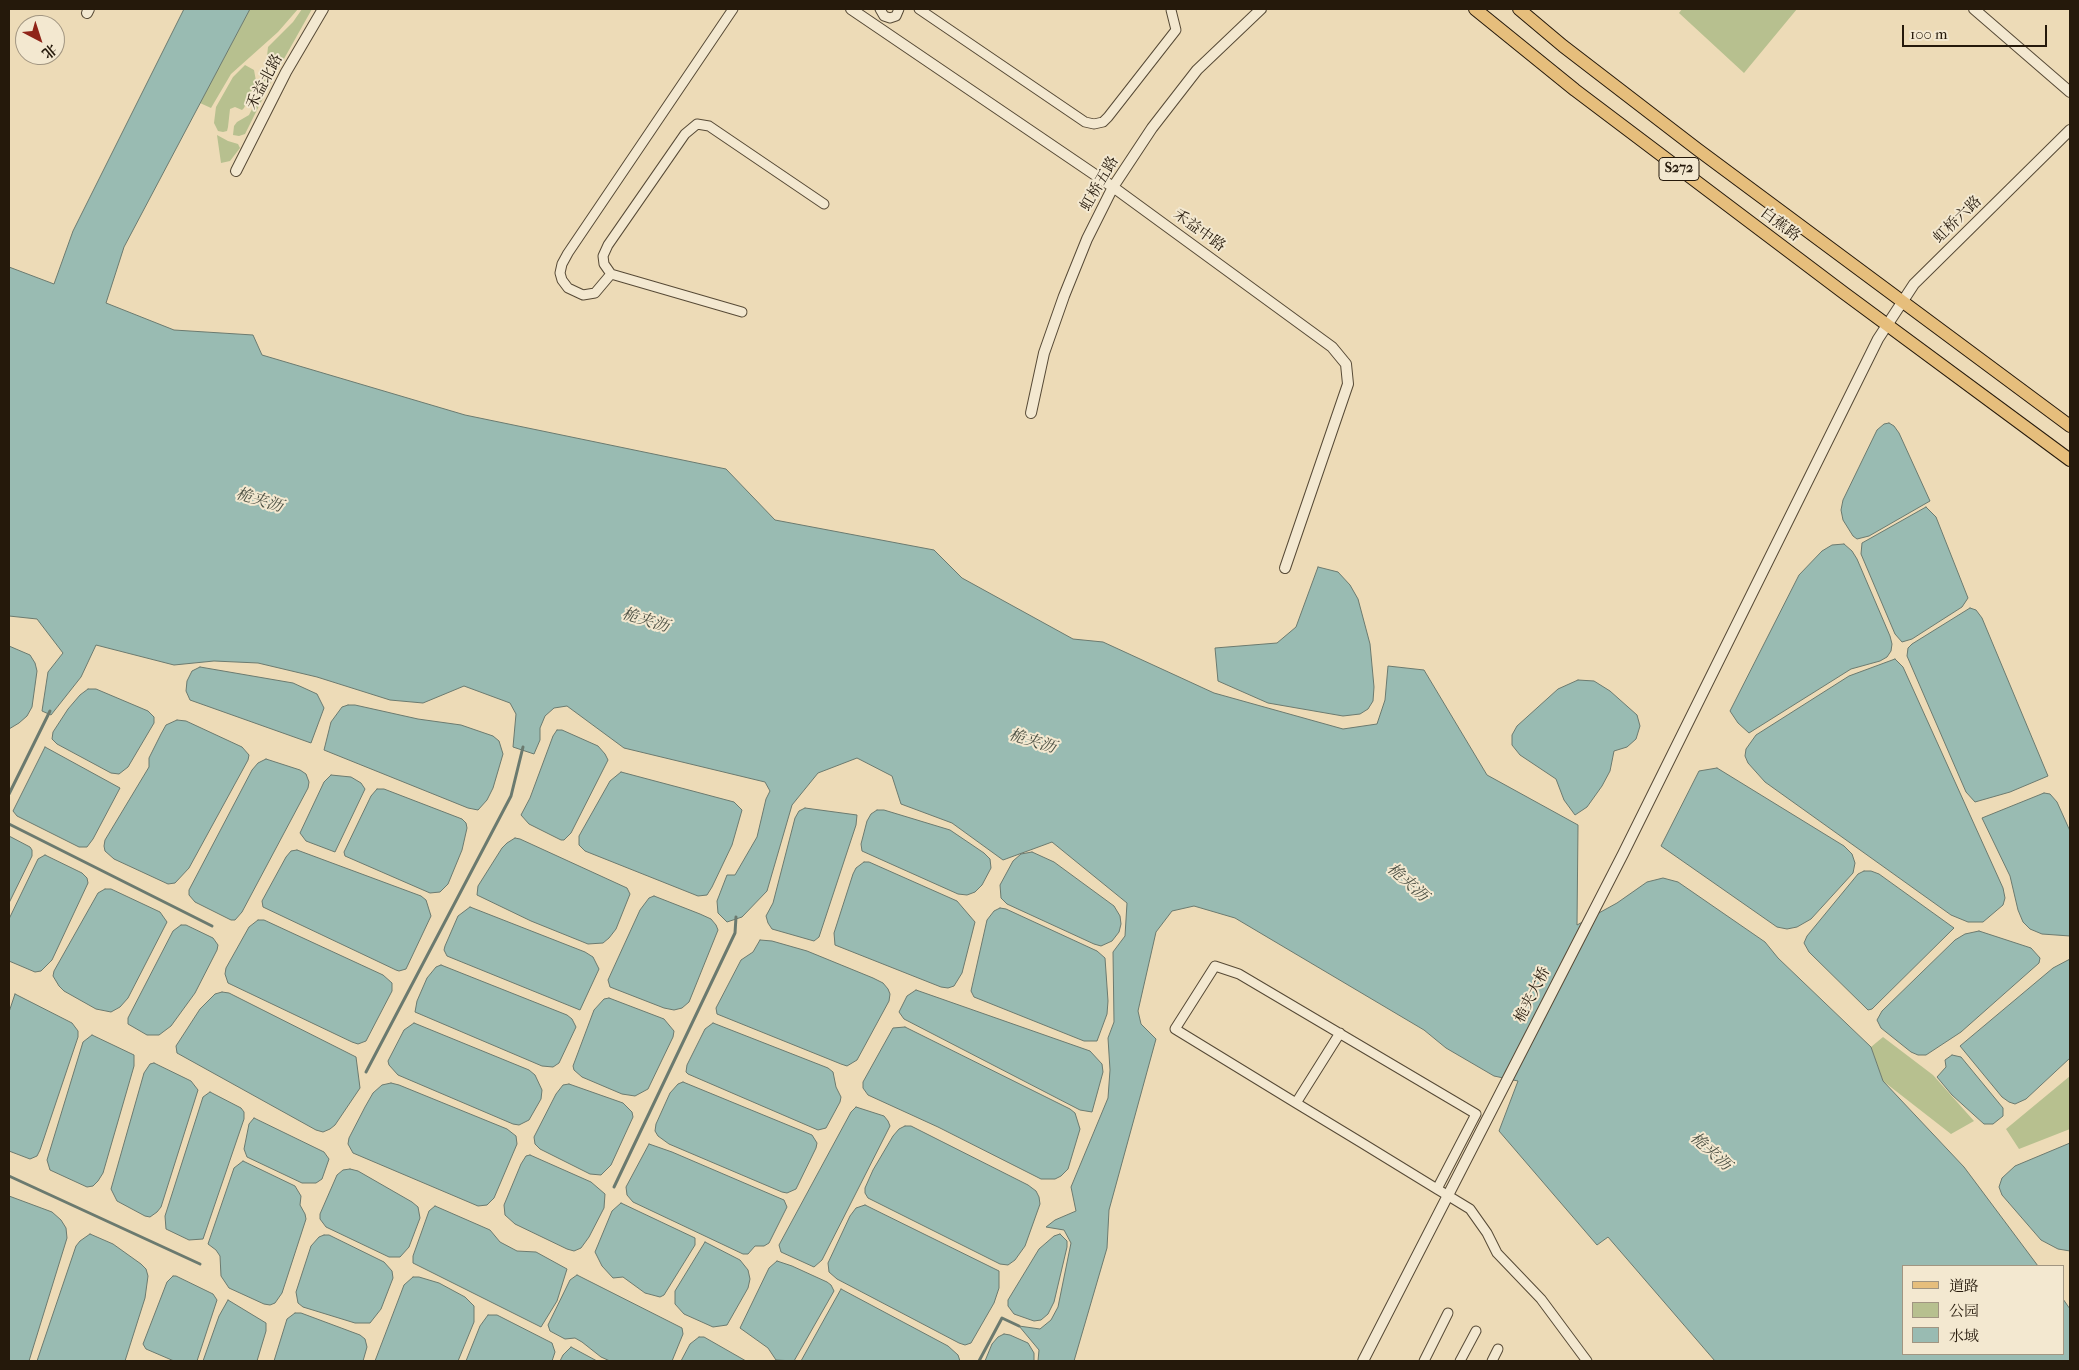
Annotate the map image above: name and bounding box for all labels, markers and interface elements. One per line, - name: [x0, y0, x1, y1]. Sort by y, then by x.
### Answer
- north arrow: [15, 15, 65, 65]
- scale bar: [1904, 15, 2049, 47]
- text: 100 m: [1910, 25, 1948, 43]
- text: 北: [38, 40, 60, 62]
- street label: 禾益北路: [243, 51, 287, 113]
- street label: 虹桥五路: [1077, 154, 1123, 214]
- road number: S272: [1659, 157, 1699, 180]
- street label: 虹桥六路: [1930, 193, 1986, 247]
- street label: 白蕉路: [1757, 204, 1803, 246]
- street label: 禾益中路: [1169, 206, 1229, 256]
- water label: 桅夹沥: [233, 485, 285, 517]
- water label: 桅夹沥: [619, 605, 671, 637]
- water label: 桅夹沥: [1006, 726, 1058, 758]
- water label: 桅夹沥: [1383, 860, 1431, 906]
- street label: 桅夹大桥: [1511, 964, 1555, 1026]
- water label: 桅夹沥: [1686, 1129, 1734, 1175]
- legend: [1902, 1265, 2064, 1355]
- text: 道路: [1949, 1277, 1979, 1295]
- text: 公园: [1949, 1302, 1979, 1320]
- text: 水域: [1949, 1327, 1979, 1345]

